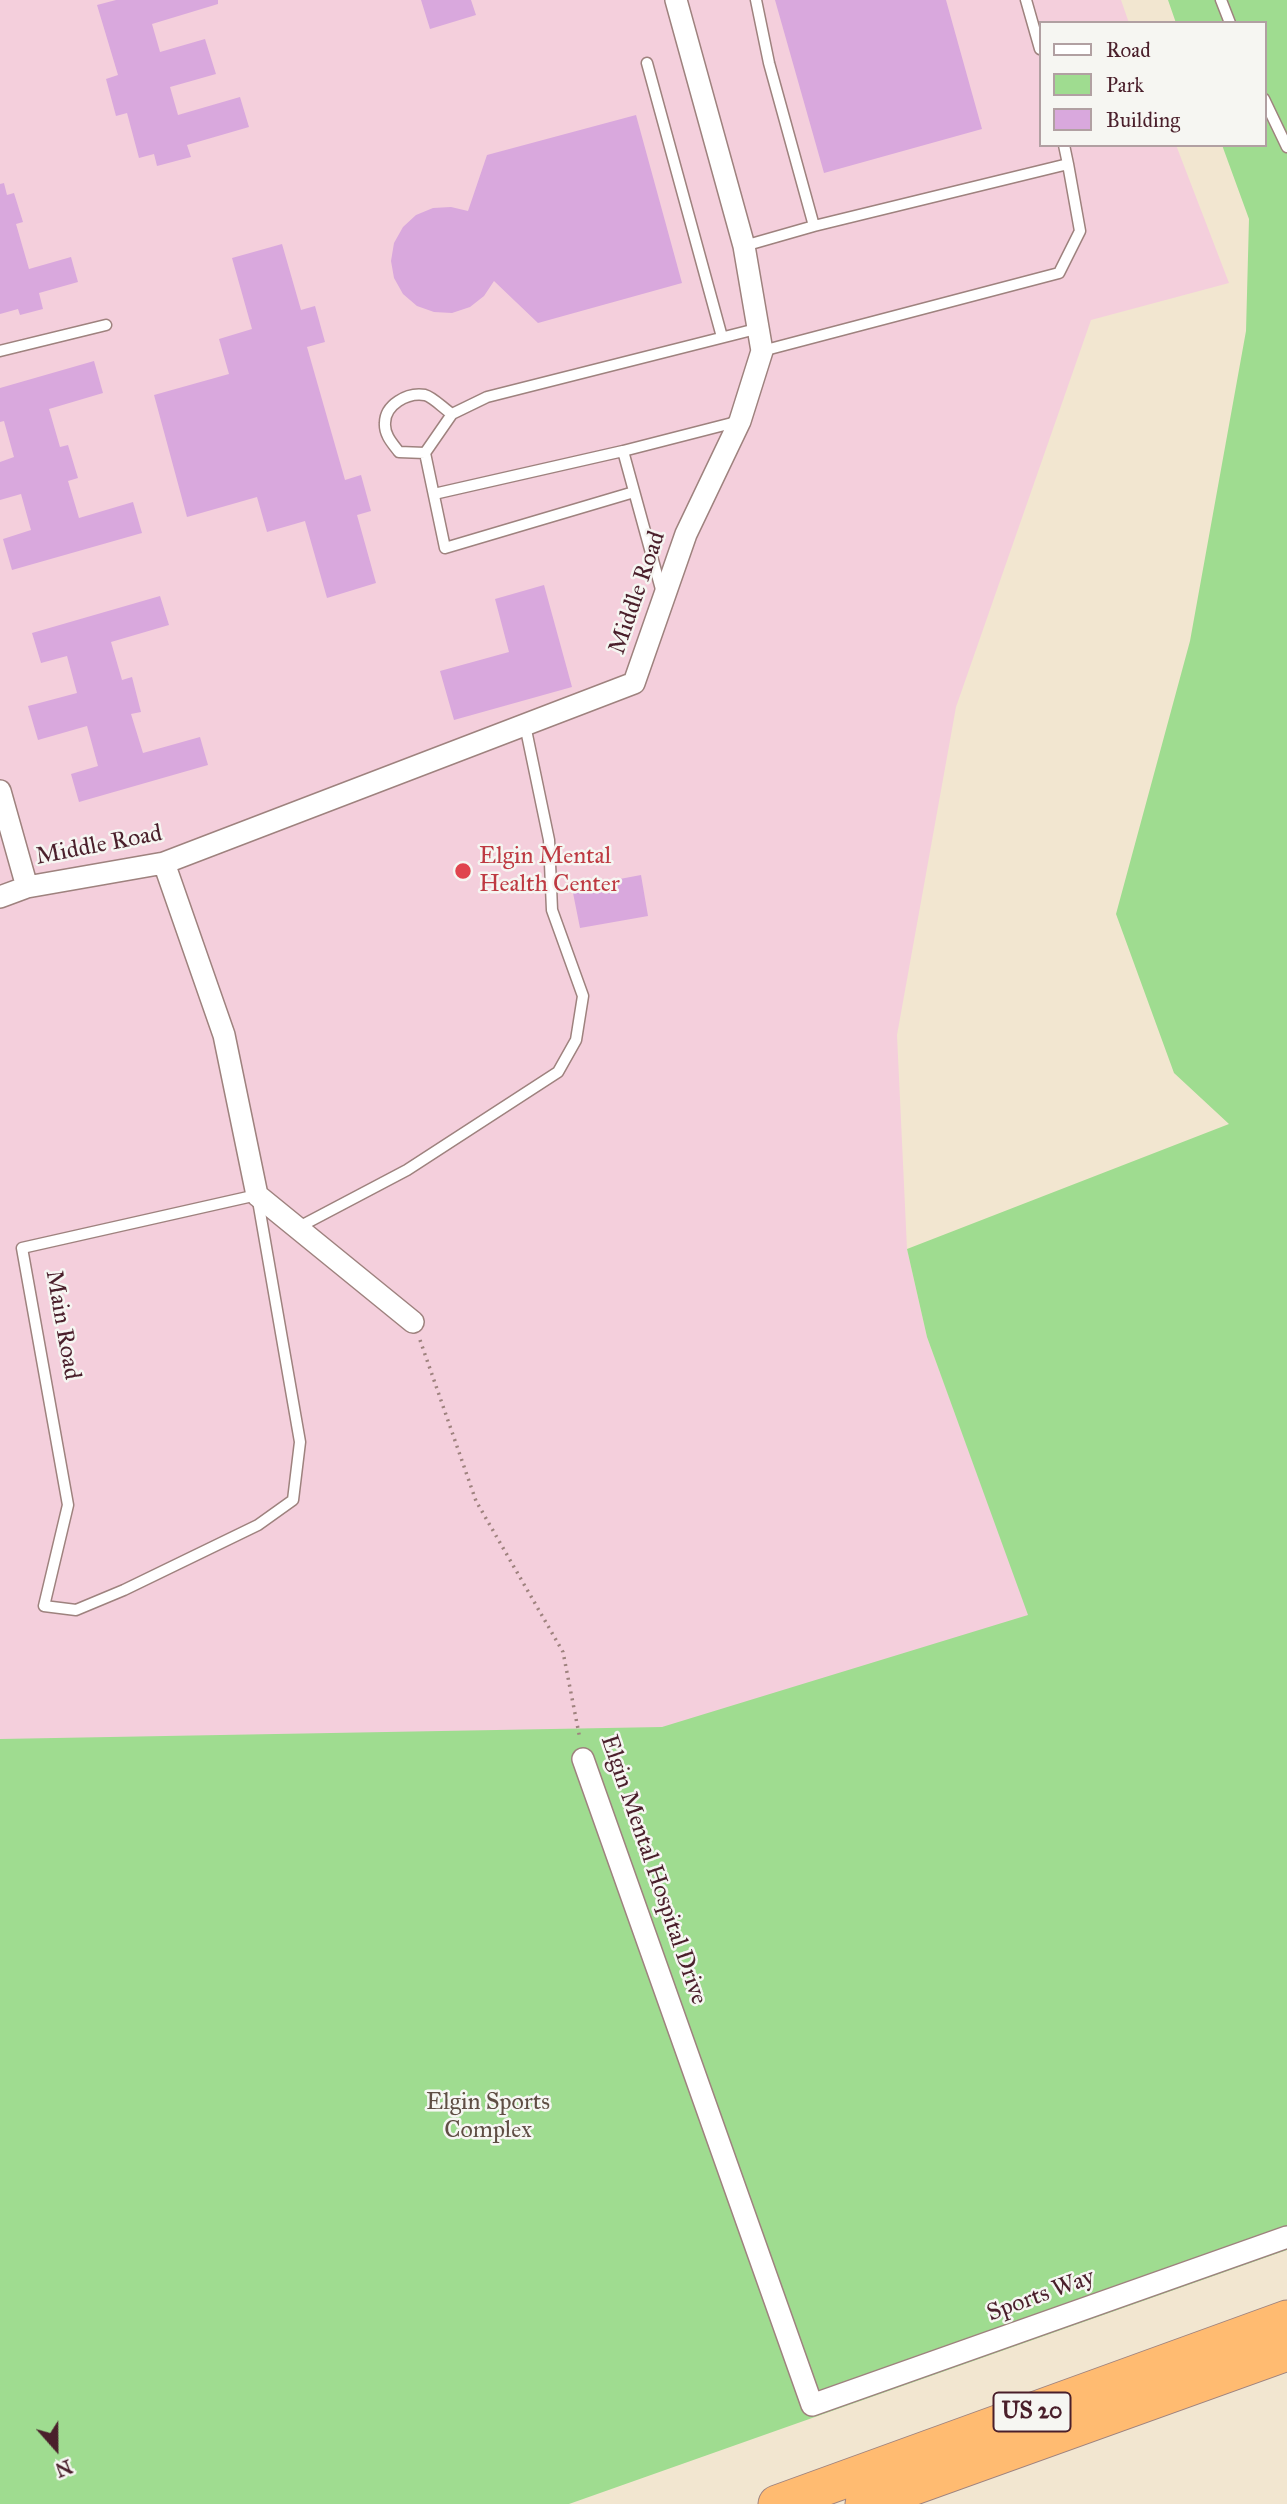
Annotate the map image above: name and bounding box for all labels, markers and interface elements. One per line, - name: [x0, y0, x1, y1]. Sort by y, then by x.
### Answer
- legend: [1038, 21, 1266, 147]
- text: Road: [1106, 37, 1151, 63]
- text: Park: [1106, 72, 1144, 98]
- text: Building: [1106, 107, 1180, 133]
- street label: Middle Road: [604, 528, 672, 658]
- street label: Middle Road: [33, 820, 165, 872]
- place label: Elgin Mental Health Center: [479, 843, 620, 899]
- marker: Elgin Mental Health Center: [453, 861, 473, 881]
- street label: Main Road: [38, 1268, 86, 1382]
- street label: Elgin Mental Hospital Drive: [593, 1731, 713, 2009]
- park label: Elgin Sports Complex: [426, 2089, 550, 2145]
- street label: Sports Way: [983, 2263, 1099, 2329]
- road number: US 20: [993, 2392, 1070, 2432]
- north arrow: [21, 2413, 91, 2483]
- text: N: [52, 2454, 75, 2482]

